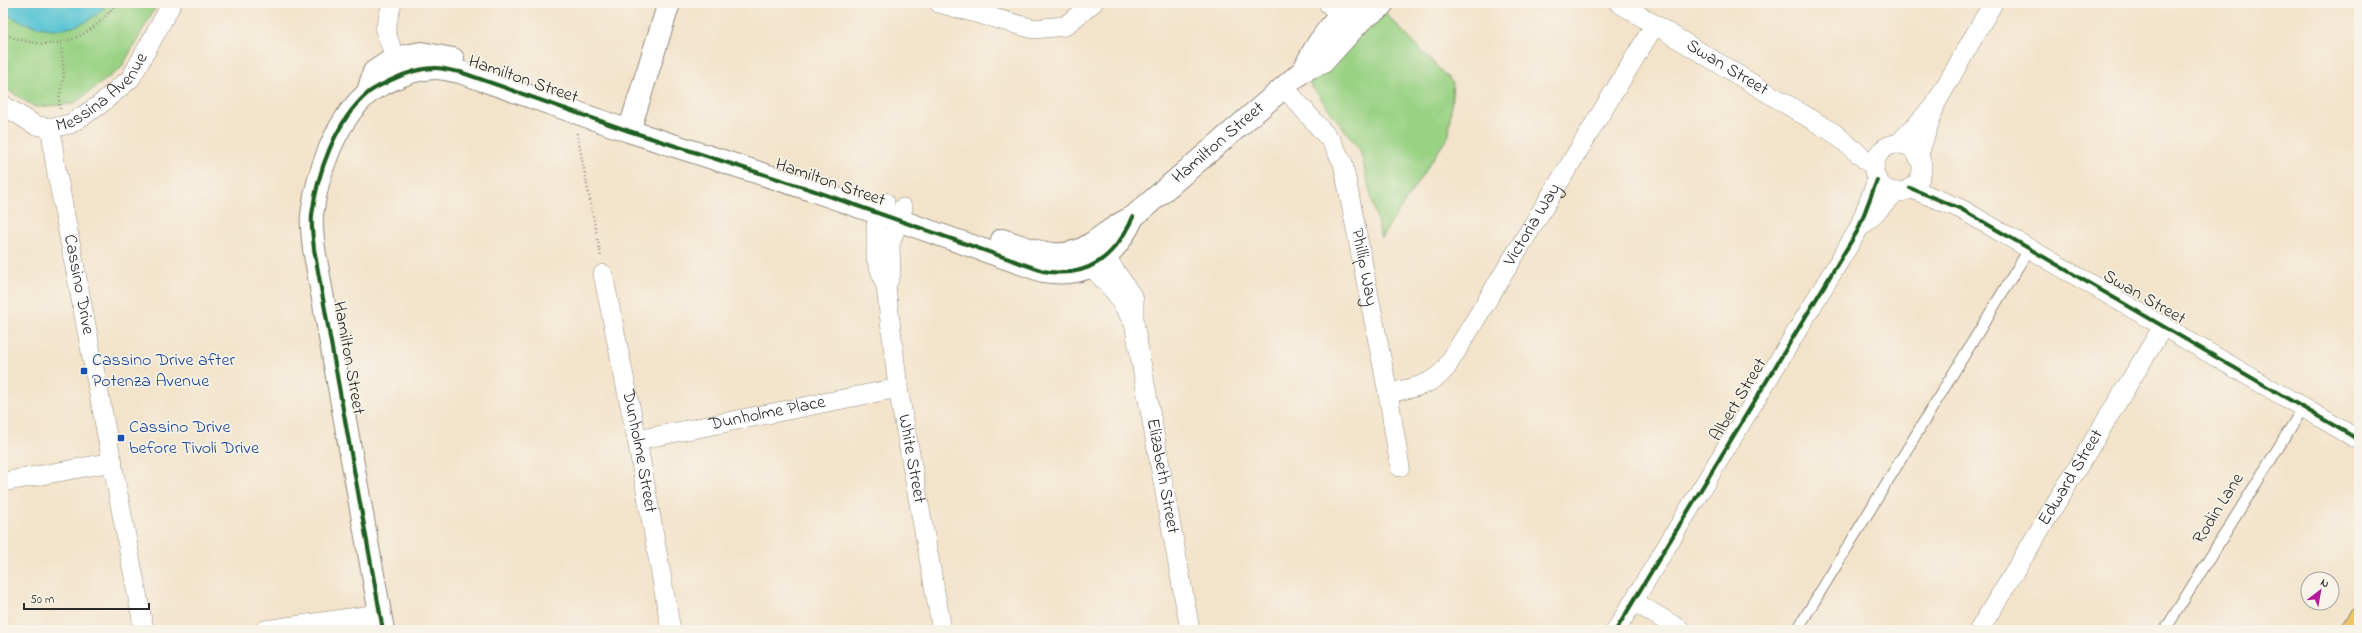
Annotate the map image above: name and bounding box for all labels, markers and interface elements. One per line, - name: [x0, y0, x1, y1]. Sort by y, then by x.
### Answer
- street label: Swan Street: [1681, 33, 1773, 103]
- street label: Messina Avenue: [53, 47, 156, 140]
- street label: Hamilton Street: [465, 49, 581, 111]
- street label: Hamilton Street: [1167, 96, 1271, 191]
- street label: Hamilton Street: [772, 152, 888, 214]
- street label: Victoria Way: [1497, 179, 1568, 272]
- street label: Phillip Way: [1343, 226, 1384, 308]
- street label: Cassino Drive: [56, 232, 101, 338]
- street label: Swan Street: [2098, 264, 2190, 332]
- street label: Hamilton Street: [325, 299, 371, 417]
- place label: Cassino Drive after Potenza Avenue: [92, 348, 235, 395]
- street label: Albert Street: [1704, 353, 1774, 447]
- marker: Cassino Drive after Potenza Avenue: [79, 366, 89, 376]
- street label: Dunholme Street: [614, 387, 663, 515]
- street label: Dunholme Place: [706, 390, 828, 438]
- street label: White Street: [890, 412, 932, 505]
- place label: Cassino Drive before Tivoli Drive: [129, 415, 260, 462]
- street label: Elizabeth Street: [1139, 416, 1185, 536]
- street label: Edward Street: [2032, 425, 2110, 531]
- marker: Cassino Drive before Tivoli Drive: [116, 433, 126, 443]
- street label: Rodin Lane: [2187, 468, 2252, 550]
- north arrow: [2300, 571, 2340, 611]
- text: N: [2317, 575, 2332, 592]
- scale bar: [24, 585, 149, 611]
- text: 50 m: [30, 591, 54, 609]

